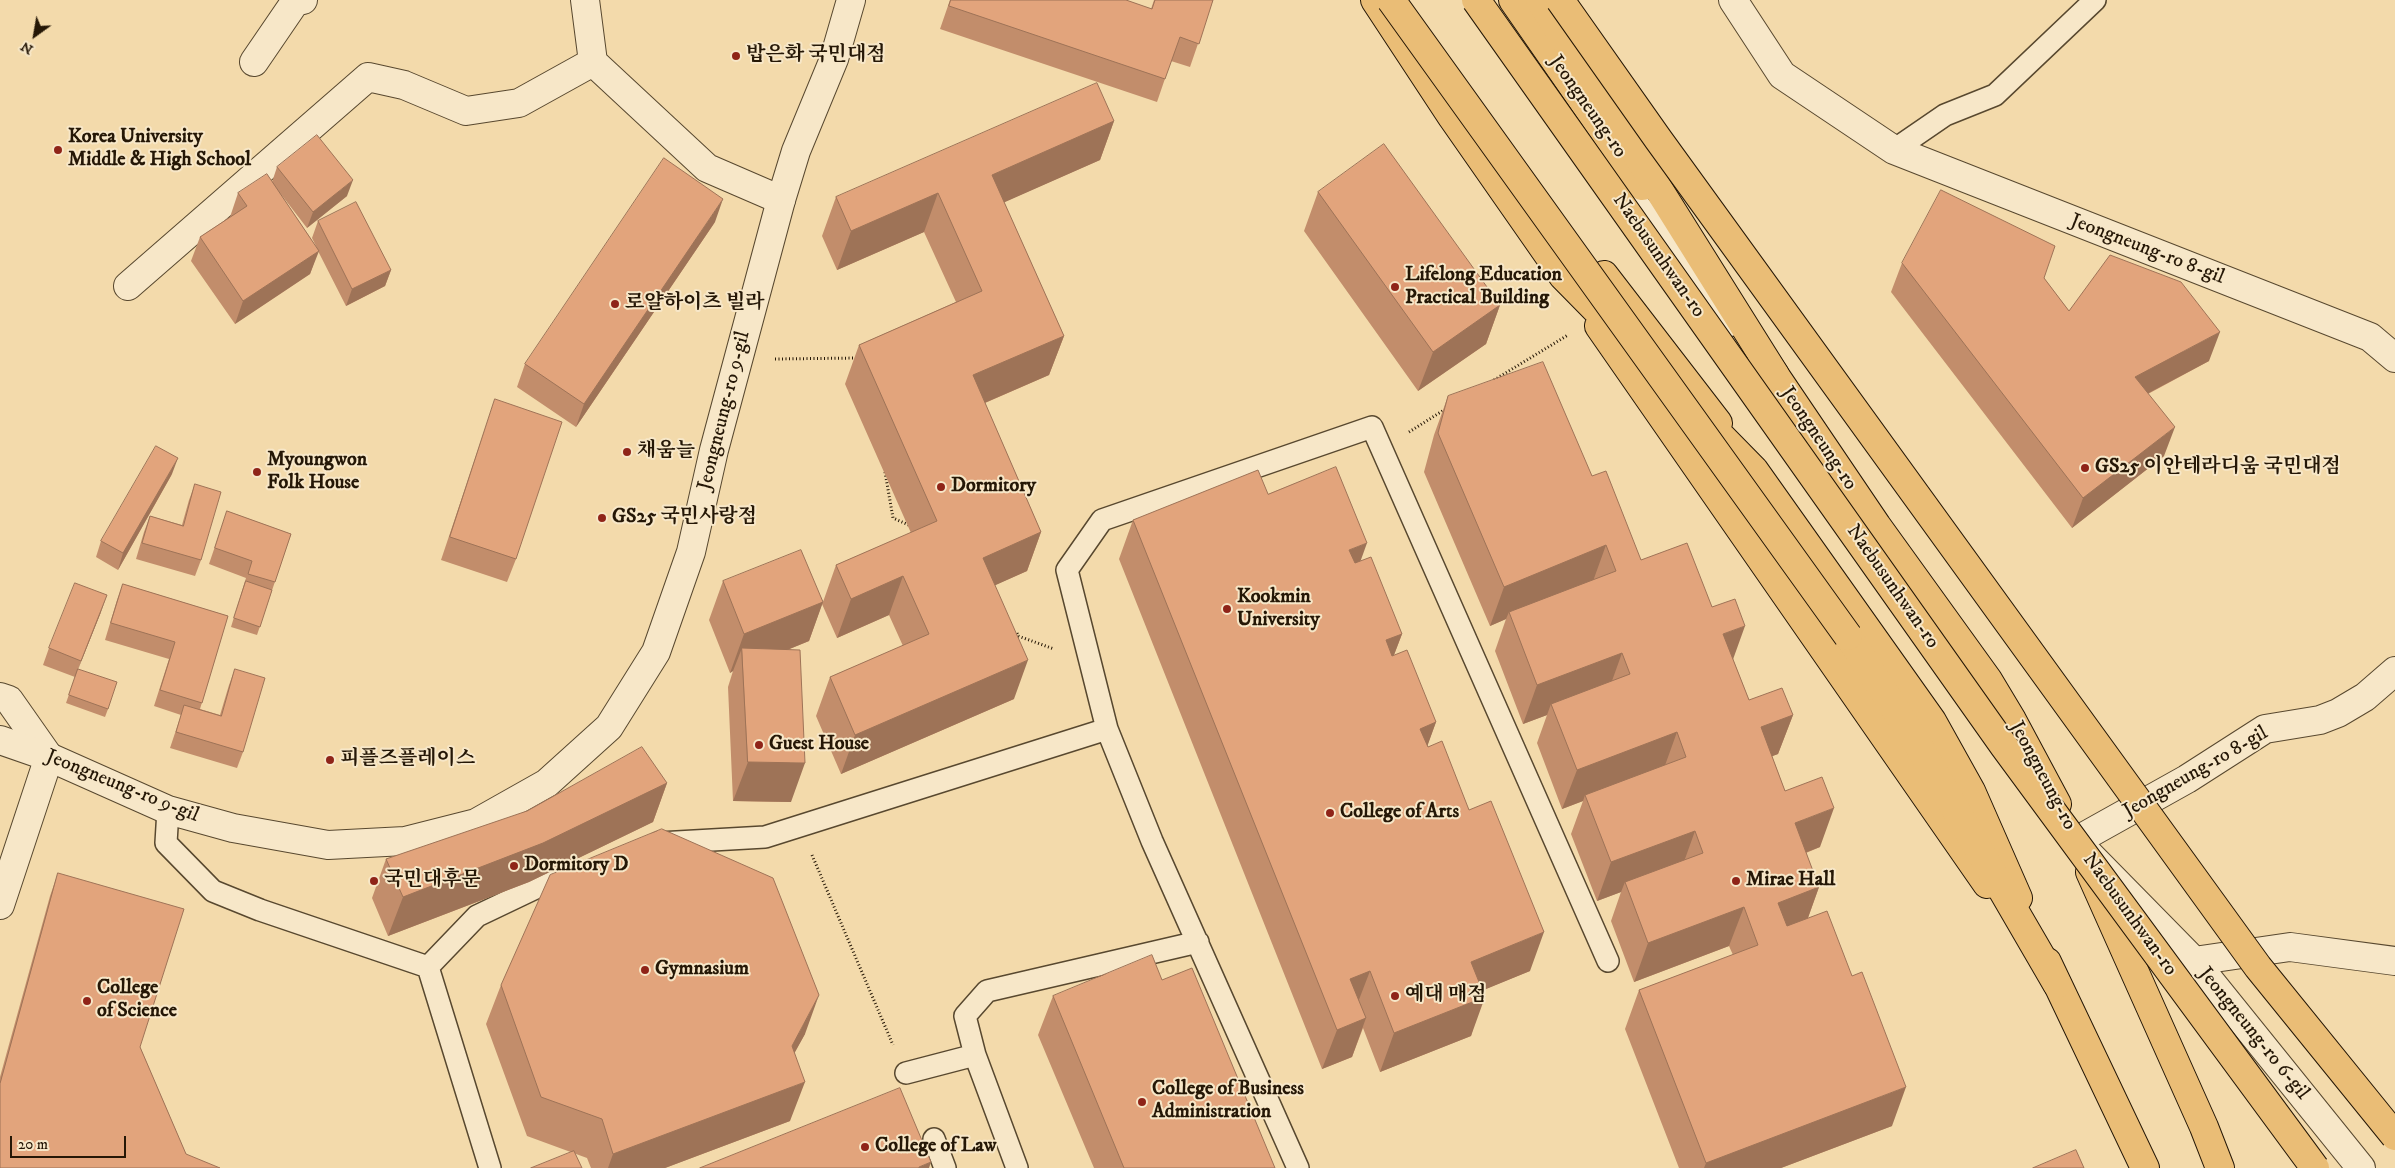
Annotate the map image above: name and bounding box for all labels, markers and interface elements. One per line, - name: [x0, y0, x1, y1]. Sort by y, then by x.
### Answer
- north arrow: [10, 10, 60, 60]
- text: N: [17, 37, 37, 58]
- place label: 밥은화 국민대점: [746, 44, 886, 68]
- marker: 밥은화 국민대점: [730, 50, 742, 62]
- street label: Jeongneung-ro: [1543, 51, 1631, 163]
- place label: Korea University Middle & High School: [68, 126, 251, 173]
- marker: Korea University Middle & High School: [52, 144, 64, 156]
- street label: Naebusunhwan-ro: [1606, 189, 1710, 323]
- street label: Jeongneung-ro 8-gil: [2067, 210, 2227, 290]
- place label: Lifelong Education Practical Building: [1405, 264, 1562, 311]
- marker: Lifelong Education Practical Building: [1389, 281, 1401, 293]
- place label: 로얄하이츠 빌라: [625, 292, 765, 316]
- marker: 로얄하이츠 빌라: [609, 298, 621, 310]
- street label: Jeongneung-ro 9-gil: [694, 329, 756, 493]
- street label: Jeongneung-ro: [1775, 383, 1861, 495]
- place label: 채움늘: [637, 440, 695, 464]
- marker: 채움늘: [621, 446, 633, 458]
- place label: Myoungwon Folk House: [267, 449, 367, 496]
- place label: GS25 이안테라디움 국민대점: [2095, 456, 2341, 480]
- marker: GS25 이안테라디움 국민대점: [2079, 462, 2091, 474]
- marker: Myoungwon Folk House: [251, 466, 263, 478]
- place label: Dormitory: [951, 475, 1036, 499]
- marker: Dormitory: [935, 481, 947, 493]
- place label: GS25 국민사랑점: [612, 506, 757, 530]
- marker: GS25 국민사랑점: [596, 512, 608, 524]
- street label: Naebusunhwan-ro: [1840, 520, 1944, 654]
- place label: Kookmin University: [1237, 586, 1320, 633]
- marker: Kookmin University: [1221, 603, 1233, 615]
- street label: Jeongneung-ro: [2003, 718, 2081, 834]
- street label: Jeongneung-ro 8-gil: [2119, 722, 2273, 824]
- place label: Guest House: [769, 733, 869, 757]
- marker: Guest House: [753, 739, 765, 751]
- street label: Jeongneung-ro 9-gil: [42, 745, 202, 829]
- place label: 피플즈플레이스: [340, 748, 475, 772]
- marker: 피플즈플레이스: [324, 754, 336, 766]
- place label: College of Arts: [1340, 801, 1459, 825]
- marker: College of Arts: [1324, 807, 1336, 819]
- street label: Naebusunhwan-ro: [2076, 849, 2182, 981]
- place label: Dormitory D: [524, 854, 628, 878]
- marker: Dormitory D: [508, 860, 520, 872]
- place label: 국민대후문: [384, 869, 481, 893]
- place label: Mirae Hall: [1746, 869, 1835, 893]
- marker: 국민대후문: [368, 875, 380, 887]
- marker: Mirae Hall: [1730, 875, 1742, 887]
- place label: Gymnasium: [655, 958, 749, 982]
- street label: Jeongneung-ro 6-gil: [2192, 963, 2314, 1105]
- marker: Gymnasium: [639, 964, 651, 976]
- place label: College of Science: [97, 977, 177, 1024]
- place label: 예대 매점: [1405, 984, 1487, 1008]
- marker: 예대 매점: [1389, 990, 1401, 1002]
- marker: College of Science: [81, 995, 93, 1007]
- place label: College of Business Administration: [1152, 1078, 1304, 1125]
- marker: College of Business Administration: [1136, 1096, 1148, 1108]
- scale bar: [12, 1126, 129, 1158]
- text: 20 m: [18, 1135, 48, 1154]
- place label: College of Law: [875, 1135, 996, 1159]
- marker: College of Law: [859, 1141, 871, 1153]

